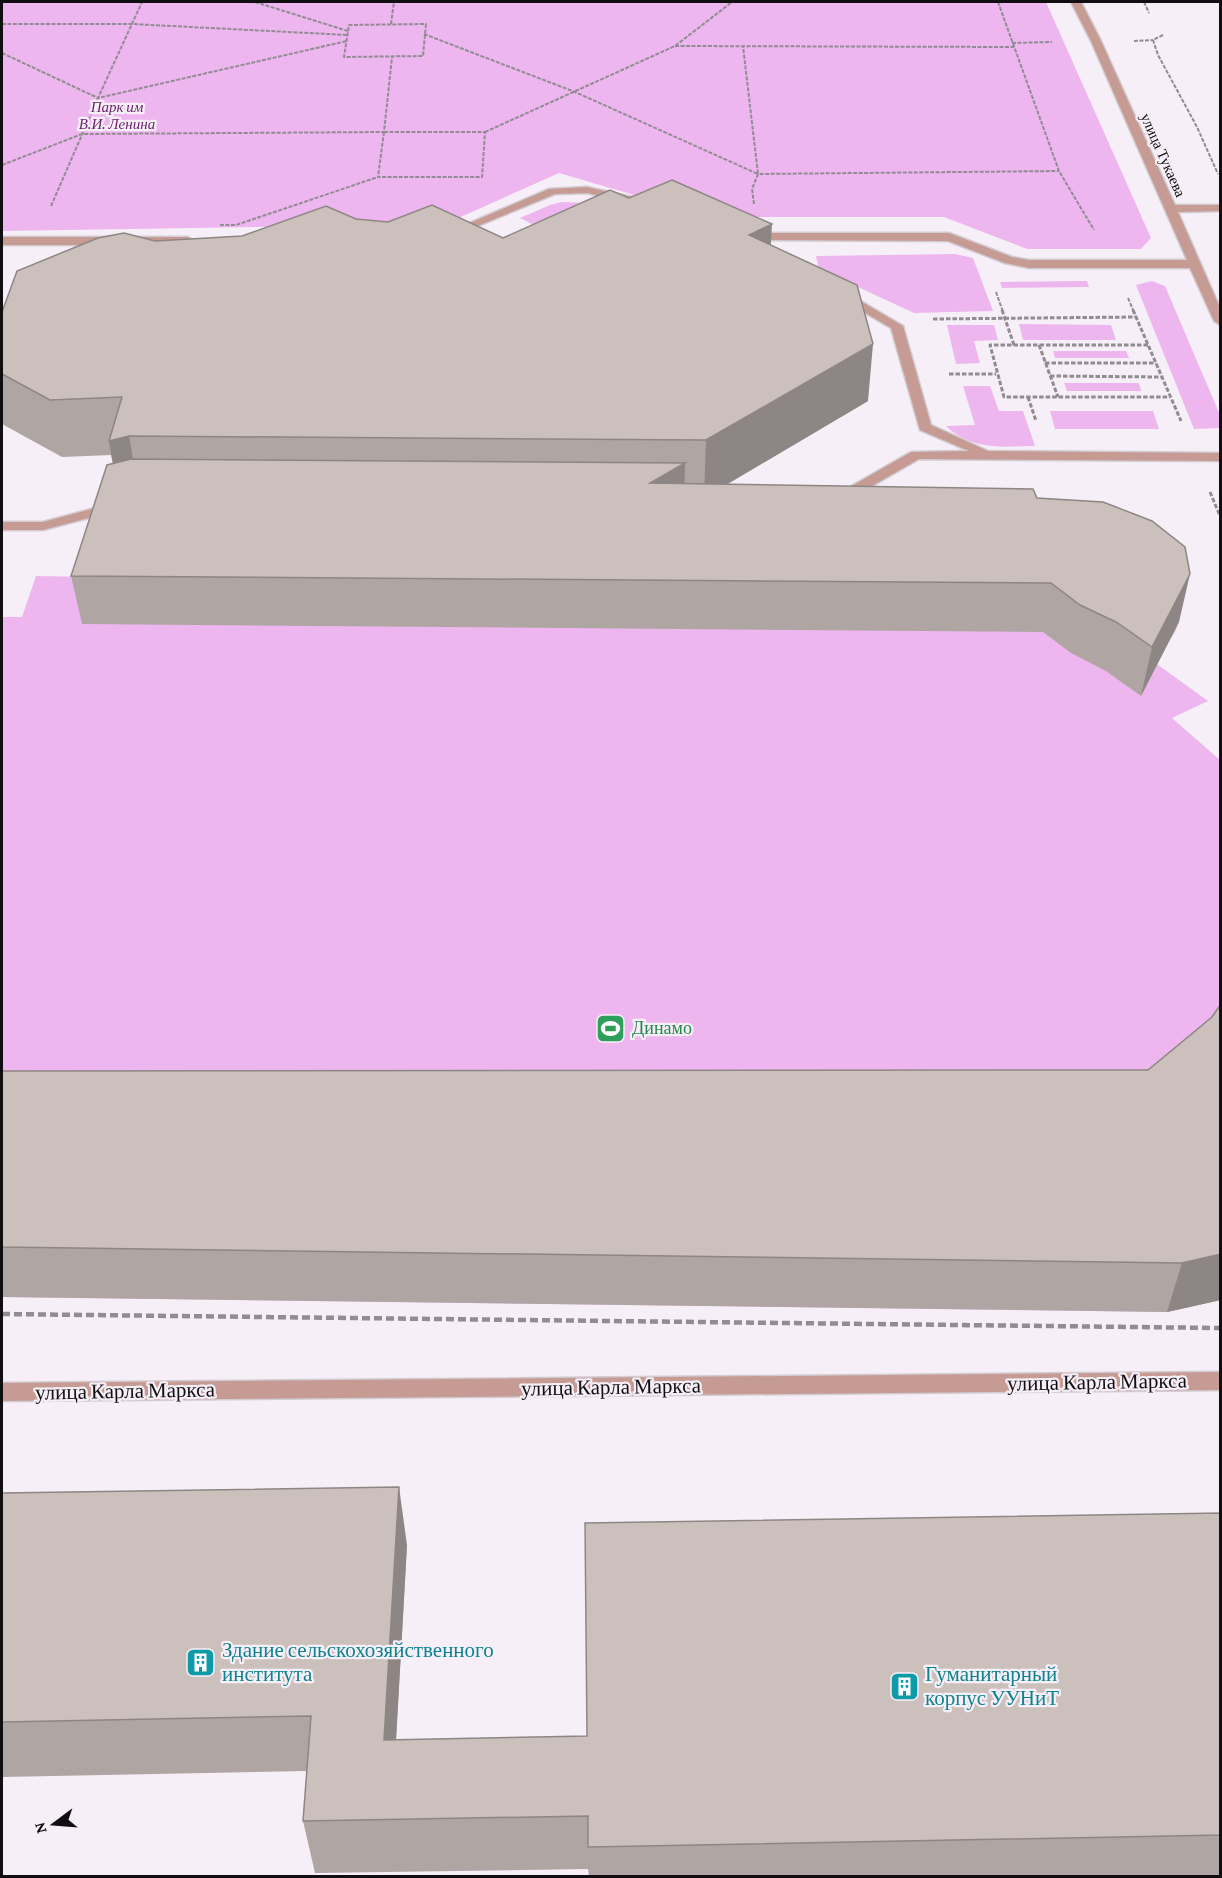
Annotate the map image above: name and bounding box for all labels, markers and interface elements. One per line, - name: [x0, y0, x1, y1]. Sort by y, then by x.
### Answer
- park label: Парк им В.И. Ленина: [79, 99, 155, 132]
- street label: улица Тукаева: [1137, 111, 1189, 200]
- sports icon: Динамо: [595, 1012, 627, 1044]
- place label: Динамо: [632, 1018, 692, 1038]
- street label: улица Карла Маркса: [1007, 1368, 1188, 1396]
- street label: улица Карла Маркса: [521, 1373, 702, 1401]
- street label: улица Карла Маркса: [35, 1377, 216, 1405]
- place label: Здание сельскохозяйственного института: [222, 1638, 494, 1686]
- building icon: Здание сельскохозяйственного института: [185, 1646, 217, 1678]
- place label: Гуманитарный корпус УУНиТ: [925, 1662, 1059, 1710]
- building icon: Гуманитарный корпус УУНиТ: [888, 1670, 920, 1702]
- north arrow: [24, 1794, 84, 1854]
- text: N: [30, 1820, 50, 1836]

